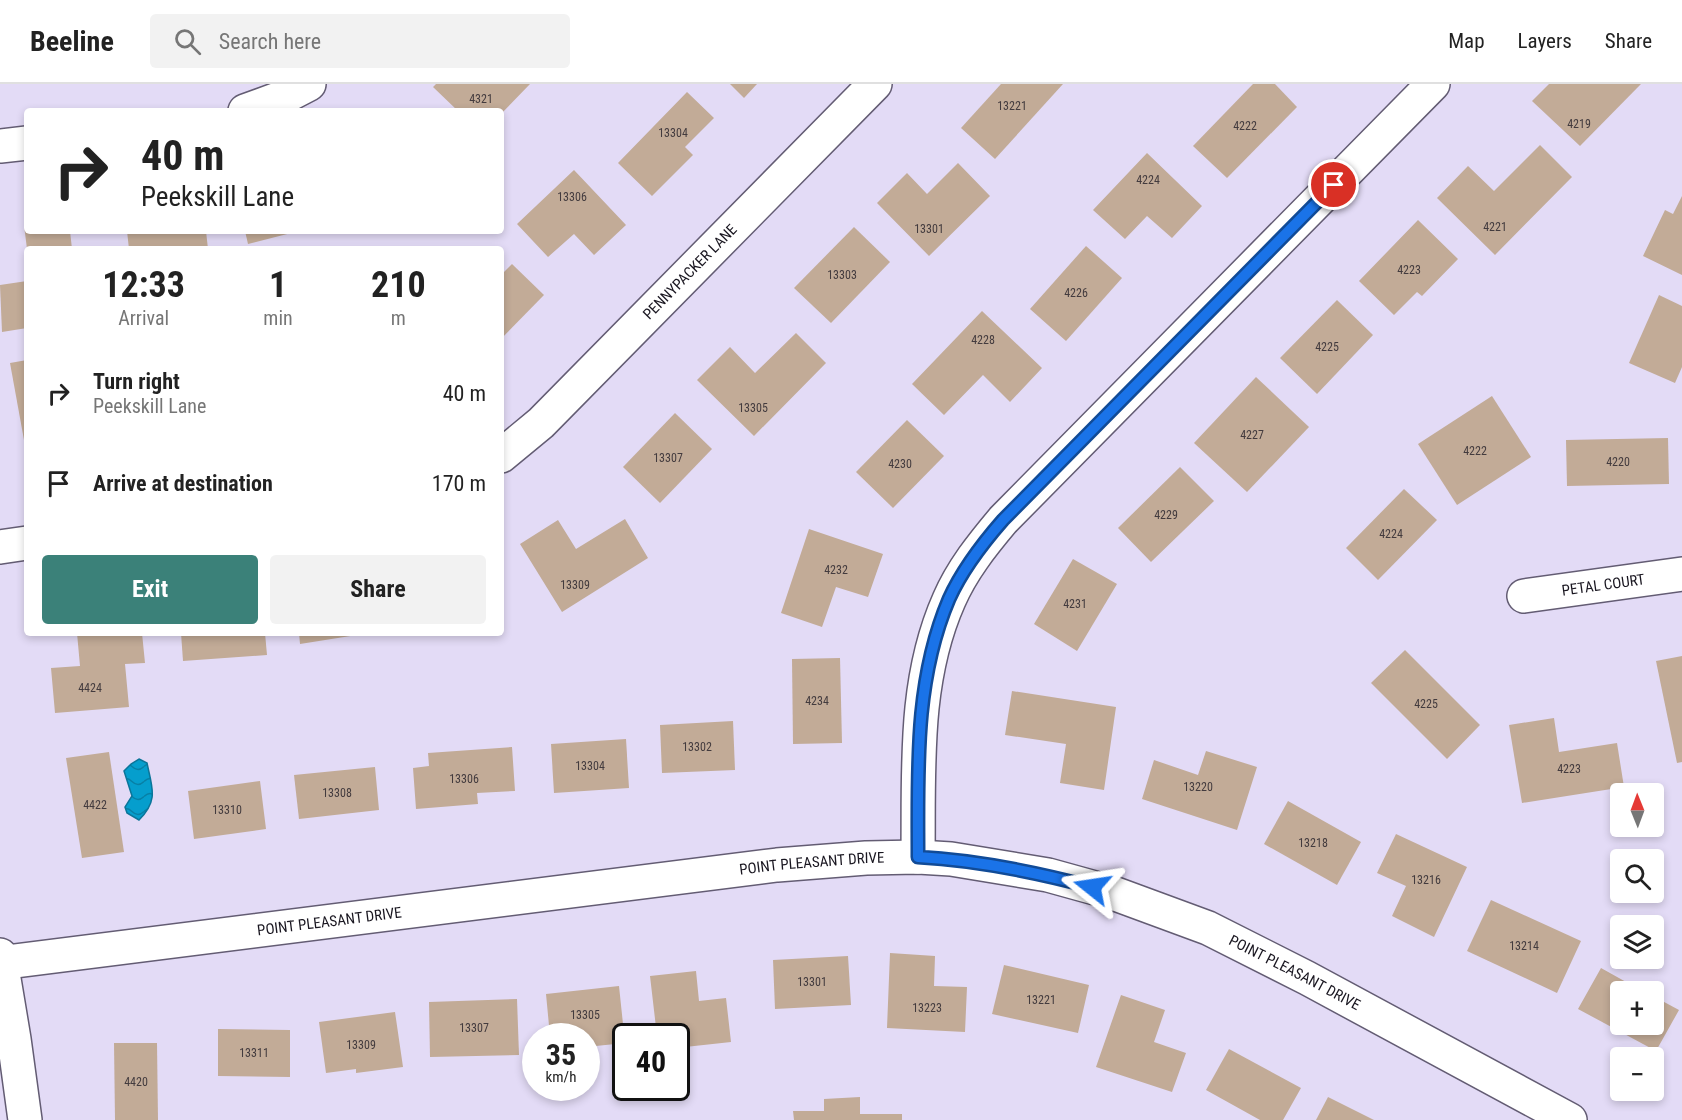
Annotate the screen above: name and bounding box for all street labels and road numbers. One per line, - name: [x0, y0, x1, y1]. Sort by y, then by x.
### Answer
- street label: PENNYPACKER LANE: [639, 221, 741, 323]
- street label: PETAL COURT: [1561, 570, 1646, 600]
- street label: POINT PLEASANT DRIVE: [738, 849, 884, 879]
- street label: POINT PLEASANT DRIVE: [256, 903, 403, 939]
- street label: POINT PLEASANT DRIVE: [1226, 931, 1363, 1014]

